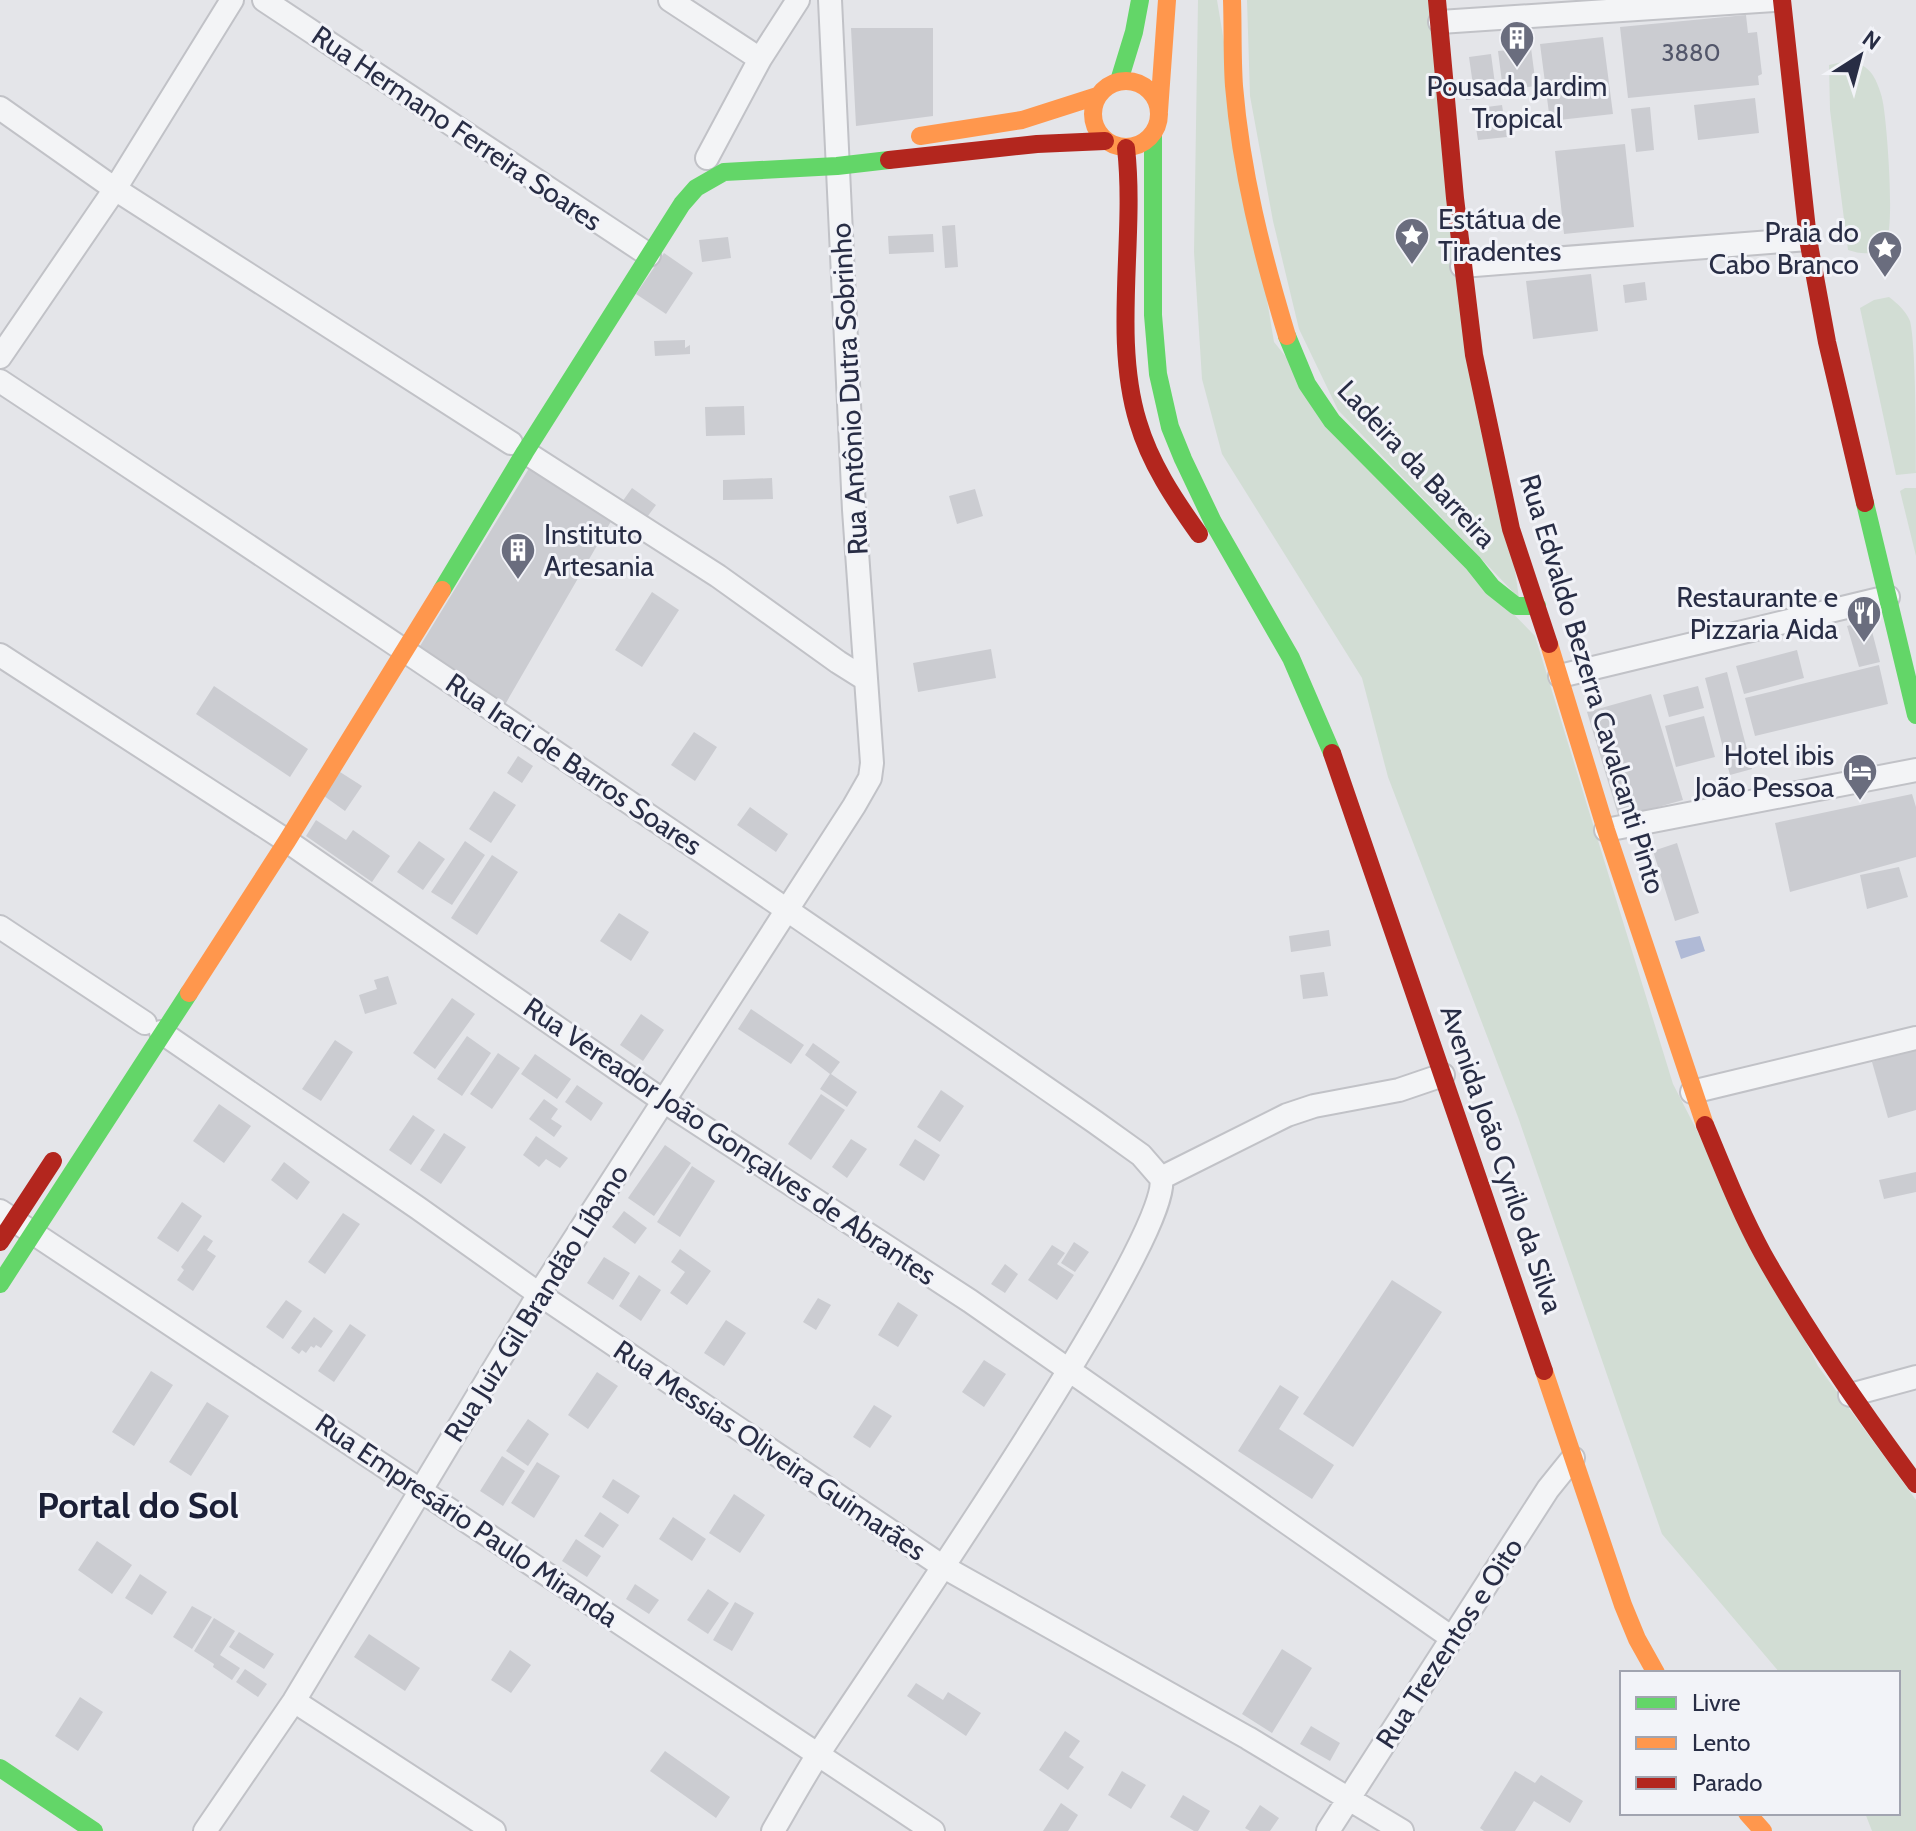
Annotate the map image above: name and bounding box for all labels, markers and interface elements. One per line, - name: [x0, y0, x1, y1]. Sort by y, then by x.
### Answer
- north arrow: [1820, 16, 1900, 96]
- street label: Rua Hermano Ferreira Soares: [306, 18, 608, 238]
- building icon: Pousada Jardim Tropical: [1498, 19, 1536, 69]
- text: N: [1857, 25, 1886, 56]
- house number: 3880: [1662, 38, 1720, 67]
- place label: Pousada Jardim Tropical: [1427, 69, 1607, 135]
- place label: Estátua de Tiradentes: [1438, 202, 1561, 268]
- place label: Praia do Cabo Branco: [1709, 215, 1859, 281]
- place icon: Estátua de Tiradentes: [1393, 216, 1431, 266]
- street label: Rua Antônio Dutra Sobrinho: [823, 222, 875, 556]
- place icon: Praia do Cabo Branco: [1866, 229, 1904, 279]
- street label: Ladeira da Barreira: [1331, 373, 1504, 555]
- street label: Rua Edvaldo Bezerra Cavalcanti Pinto: [1513, 470, 1673, 898]
- place label: Instituto Artesania: [544, 517, 654, 583]
- building icon: Instituto Artesania: [499, 531, 537, 581]
- place label: Restaurante e Pizzaria Aida: [1676, 580, 1839, 646]
- restaurant icon: Restaurante e Pizzaria Aida: [1845, 594, 1883, 644]
- street label: Rua Iraci de Barros Soares: [440, 666, 708, 862]
- place label: Hotel ibis João Pessoa: [1694, 738, 1835, 804]
- hotel icon: Hotel ibis João Pessoa: [1841, 752, 1879, 802]
- street label: Rua Vereador João Gonçalves de Abrantes: [517, 990, 943, 1292]
- street label: Avenida João Cyrilo da Silva: [1433, 1001, 1571, 1318]
- street label: Rua Juiz Gil Brandão Líbano: [437, 1158, 635, 1448]
- street label: Rua Messias Oliveira Guimarães: [607, 1333, 933, 1567]
- street label: Rua Empresário Paulo Miranda: [309, 1406, 625, 1634]
- district label: Portal do Sol: [37, 1483, 239, 1527]
- street label: Rua Trezentos e Oito: [1368, 1531, 1530, 1755]
- legend: [1620, 1671, 1900, 1815]
- text: Livre: [1692, 1688, 1740, 1717]
- text: Lento: [1692, 1728, 1751, 1757]
- text: Parado: [1692, 1768, 1762, 1797]

